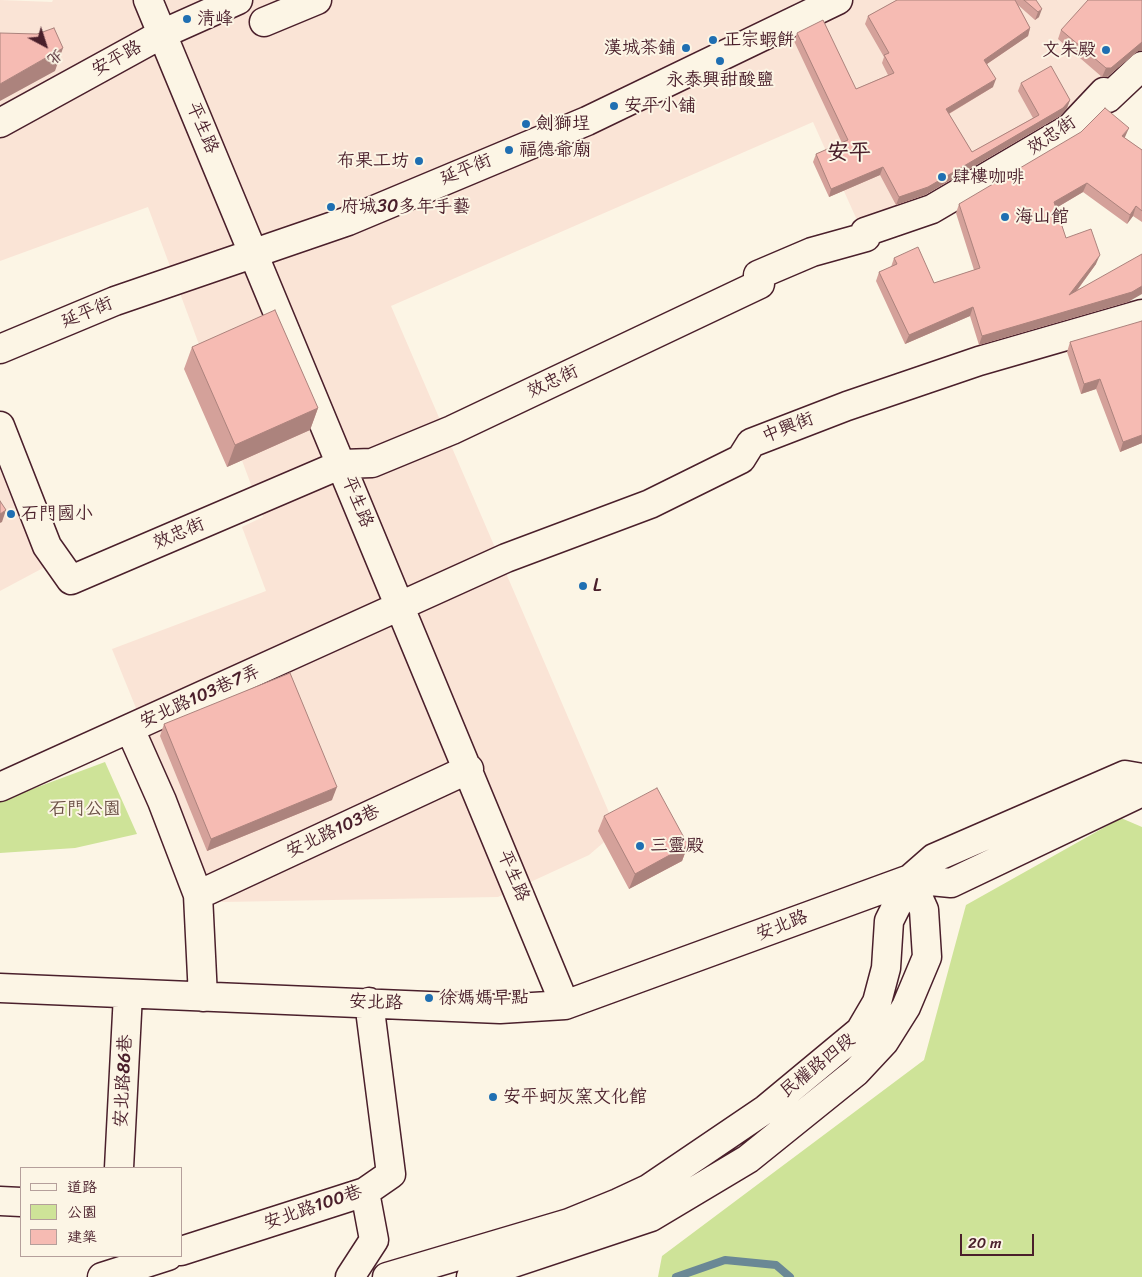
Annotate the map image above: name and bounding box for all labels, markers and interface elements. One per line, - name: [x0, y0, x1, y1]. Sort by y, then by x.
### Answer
- place label: 清峰: [197, 8, 233, 30]
- marker: 清峰: [181, 13, 193, 25]
- north arrow: [20, 20, 70, 70]
- place label: 正宗蝦餅: [723, 29, 795, 51]
- marker: 正宗蝦餅: [707, 34, 719, 46]
- street label: 安平路: [88, 36, 146, 82]
- place label: 漢城茶鋪: [604, 37, 676, 59]
- place label: 文朱殿: [1042, 39, 1096, 61]
- marker: 漢城茶鋪: [680, 42, 692, 54]
- text: 北: [42, 43, 68, 71]
- marker: 文朱殿: [1100, 44, 1112, 56]
- marker: 永泰興甜酸鹽: [714, 55, 726, 67]
- place label: 永泰興甜酸鹽: [666, 69, 774, 91]
- place label: 安平小舖: [624, 95, 696, 117]
- street label: 平生路: [182, 99, 222, 157]
- marker: 安平小舖: [608, 100, 620, 112]
- street label: 效忠街: [1024, 112, 1080, 160]
- place label: 劍獅埕: [536, 113, 590, 135]
- marker: 劍獅埕: [520, 118, 532, 130]
- place label: 福德爺廟: [519, 139, 591, 161]
- district label: 安平: [827, 140, 871, 166]
- marker: 福德爺廟: [503, 144, 515, 156]
- place label: 布果工坊: [337, 150, 409, 172]
- street label: 延平街: [437, 150, 495, 190]
- marker: 布果工坊: [413, 155, 425, 167]
- place label: 肆樓咖啡: [952, 166, 1024, 188]
- marker: 肆樓咖啡: [936, 171, 948, 183]
- place label: 府城30多年手藝: [341, 196, 470, 218]
- marker: 府城30多年手藝: [325, 201, 337, 213]
- place label: 海山館: [1015, 206, 1069, 228]
- marker: 海山館: [999, 211, 1011, 223]
- street label: 延平街: [58, 293, 116, 333]
- street label: 效忠街: [524, 361, 582, 403]
- street label: 中興街: [759, 408, 817, 448]
- street label: 平生路: [337, 473, 377, 531]
- place label: 石門國小: [21, 503, 93, 525]
- marker: 石門國小: [5, 508, 17, 520]
- street label: 效忠街: [150, 514, 208, 554]
- place label: L: [593, 575, 601, 597]
- marker: L: [577, 580, 589, 592]
- street label: 安北路103巷7弄: [137, 661, 263, 733]
- park label: 石門公園: [49, 798, 121, 820]
- street label: 安北路103巷: [283, 801, 383, 863]
- place label: 三靈殿: [650, 835, 704, 857]
- marker: 三靈殿: [634, 840, 646, 852]
- street label: 平生路: [493, 847, 533, 905]
- street label: 安北路: [753, 906, 811, 946]
- place label: 徐媽媽早點: [439, 987, 529, 1009]
- street label: 安北路: [349, 991, 403, 1015]
- marker: 徐媽媽早點: [423, 992, 435, 1004]
- street label: 民權路四段: [776, 1029, 860, 1103]
- street label: 安北路86巷: [111, 1034, 137, 1128]
- place label: 安平蚵灰窯文化館: [503, 1086, 647, 1108]
- marker: 安平蚵灰窯文化館: [487, 1091, 499, 1103]
- legend: [20, 1167, 182, 1257]
- text: 道路: [67, 1174, 97, 1200]
- street label: 安北路100巷: [261, 1181, 365, 1235]
- text: 公園: [67, 1199, 97, 1225]
- text: 建築: [67, 1224, 97, 1250]
- scale bar: [962, 1224, 1036, 1256]
- text: 20 m: [968, 1230, 1002, 1256]

